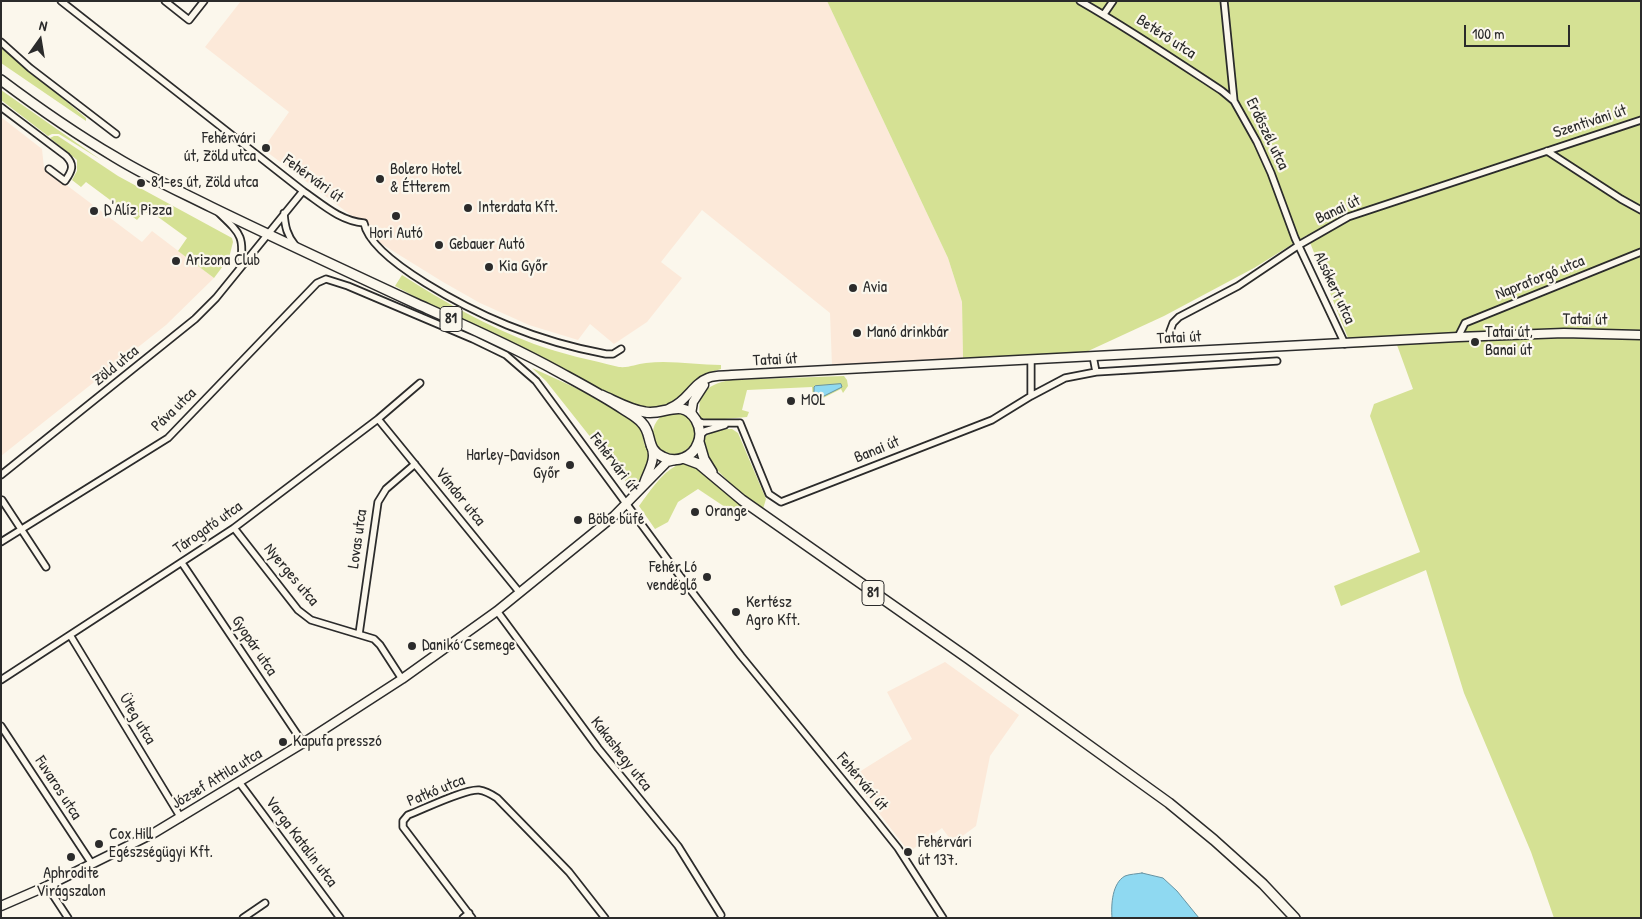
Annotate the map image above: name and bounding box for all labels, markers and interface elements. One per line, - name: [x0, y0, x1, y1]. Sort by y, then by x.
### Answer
- street label: Betérő utca: [1133, 11, 1199, 63]
- north arrow: [15, 15, 65, 65]
- text: N: [38, 15, 49, 35]
- scale bar: [1467, 15, 1573, 47]
- text: 100 m: [1472, 23, 1505, 44]
- street label: Erdőszél utca: [1241, 95, 1293, 173]
- street label: Szentiváni út: [1551, 101, 1629, 143]
- place label: Fehérvári út, Zöld utca: [184, 129, 256, 167]
- marker: Fehérvári út, Zöld utca: [260, 142, 272, 154]
- street label: Fehérvári út: [279, 151, 347, 207]
- place label: Bolero Hotel & Étterem: [390, 160, 462, 198]
- place label: 81-es út, Zöld utca: [151, 173, 258, 193]
- marker: Bolero Hotel & Étterem: [374, 173, 386, 185]
- marker: 81-es út, Zöld utca: [135, 177, 147, 189]
- street label: Banai út: [1313, 191, 1363, 229]
- place label: Interdata Kft.: [478, 198, 558, 218]
- place label: D'Alíz Pizza: [104, 201, 172, 221]
- marker: Interdata Kft.: [462, 202, 474, 214]
- marker: D'Alíz Pizza: [88, 205, 100, 217]
- marker: Hori Autó: [390, 210, 402, 222]
- place label: Hori Autó: [369, 224, 423, 244]
- place label: Gebauer Autó: [449, 235, 525, 255]
- marker: Gebauer Autó: [433, 239, 445, 251]
- street label: Alsókert utca: [1309, 249, 1359, 327]
- place label: Arizona Club: [186, 251, 260, 271]
- street label: Napraforgó utca: [1493, 251, 1587, 305]
- marker: Arizona Club: [170, 255, 182, 267]
- place label: Kia Győr: [499, 257, 548, 277]
- marker: Kia Győr: [483, 261, 495, 273]
- place label: Avia: [863, 278, 887, 298]
- marker: Avia: [847, 282, 859, 294]
- road number: 81: [440, 306, 462, 332]
- street label: Tatai út: [1562, 310, 1608, 330]
- place label: Manó drinkbár: [867, 323, 949, 343]
- place label: Tatai út, Banai út: [1485, 323, 1533, 361]
- marker: Manó drinkbár: [851, 327, 863, 339]
- street label: Tatai út: [1156, 327, 1202, 349]
- marker: Tatai út, Banai út: [1469, 336, 1481, 348]
- street label: Zöld utca: [89, 342, 143, 390]
- street label: Tatai út: [752, 349, 798, 371]
- street label: Páva utca: [148, 384, 200, 436]
- place label: MOL: [801, 391, 825, 411]
- marker: MOL: [785, 395, 797, 407]
- street label: Fehérvári út: [585, 429, 643, 497]
- street label: Banai út: [852, 432, 902, 468]
- place label: Harley-Davidson Győr: [466, 446, 560, 484]
- marker: Harley-Davidson Győr: [564, 459, 576, 471]
- street label: Vándor utca: [431, 464, 489, 530]
- street label: Tárogató utca: [170, 497, 246, 559]
- place label: Orange: [705, 502, 747, 522]
- marker: Orange: [689, 506, 701, 518]
- street label: Lovas utca: [344, 508, 372, 570]
- place label: Böbe büfé: [588, 510, 644, 530]
- marker: Böbe büfé: [572, 514, 584, 526]
- street label: Nyerges utca: [259, 540, 323, 610]
- place label: Fehér Ló vendéglő: [647, 558, 697, 596]
- marker: Fehér Ló vendéglő: [701, 571, 713, 583]
- road number: 81: [862, 580, 884, 606]
- place label: Kertész Agro Kft.: [746, 593, 800, 631]
- marker: Kertész Agro Kft.: [730, 606, 742, 618]
- street label: Gyopár utca: [227, 612, 281, 680]
- place label: Danikó Csemege: [422, 636, 515, 656]
- marker: Danikó Csemege: [406, 640, 418, 652]
- street label: Üteg utca: [114, 690, 160, 748]
- street label: Kakashegy utca: [586, 713, 656, 795]
- place label: Kapufa presszó: [293, 732, 382, 752]
- marker: Kapufa presszó: [277, 736, 289, 748]
- street label: József Attila utca: [168, 744, 266, 814]
- street label: Fehérvári út: [832, 749, 892, 815]
- street label: Fuvaros utca: [30, 753, 86, 823]
- street label: Patkó utca: [404, 771, 468, 811]
- street label: Varga Katalin utca: [261, 793, 341, 891]
- place label: Cox Hill Egészségügyi Kft.: [109, 825, 213, 863]
- place label: Fehérvári út 137.: [918, 833, 972, 871]
- marker: Cox Hill Egészségügyi Kft.: [93, 838, 105, 850]
- marker: Fehérvári út 137.: [902, 846, 914, 858]
- marker: Aphrodite Virágszalon: [65, 851, 77, 863]
- place label: Aphrodite Virágszalon: [36, 864, 106, 902]

